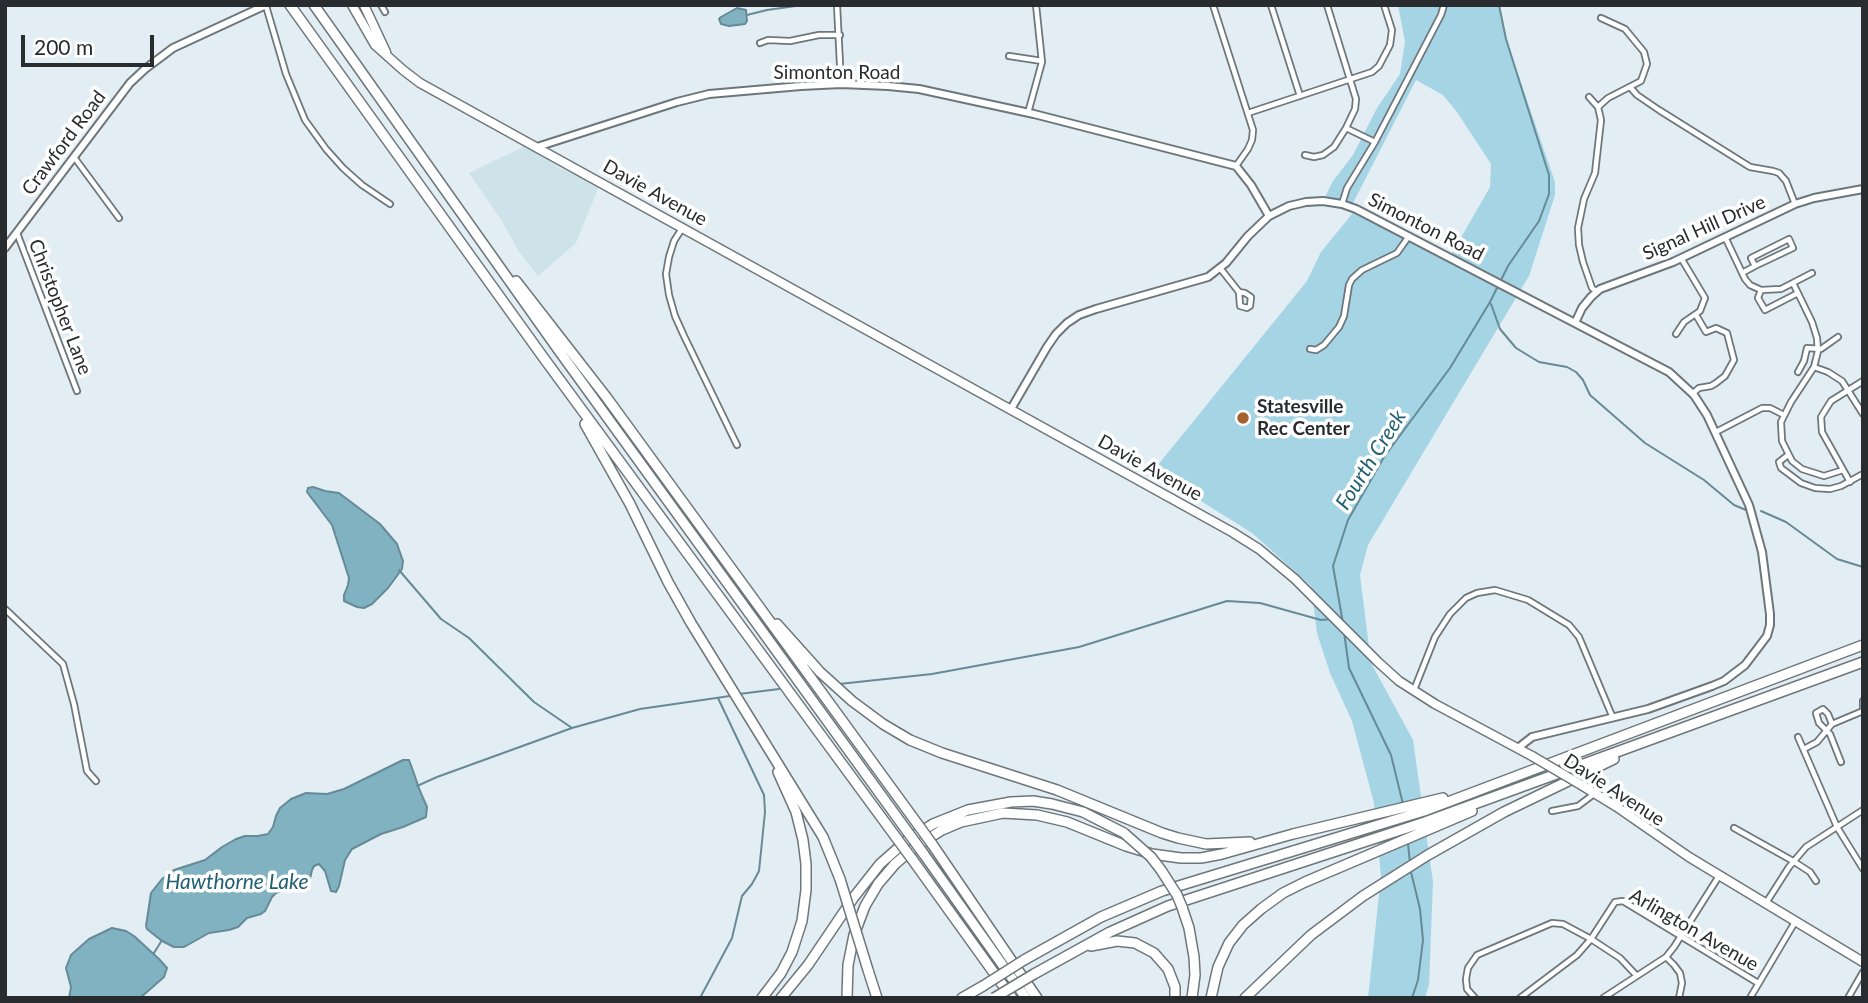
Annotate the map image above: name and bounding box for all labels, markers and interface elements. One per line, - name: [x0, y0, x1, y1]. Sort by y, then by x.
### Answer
- scale bar: [24, 21, 158, 65]
- text: 200 m: [34, 34, 93, 59]
- street label: Simonton Road: [774, 62, 900, 84]
- street label: Crawford Road: [17, 86, 111, 200]
- street label: Davie Avenue: [599, 155, 711, 231]
- street label: Simonton Road: [1364, 188, 1488, 266]
- street label: Signal Hill Drive: [1639, 191, 1769, 265]
- street label: Christopher Lane: [24, 236, 96, 378]
- place label: Statesville Rec Center: [1257, 396, 1350, 440]
- water label: Fourth Creek: [1330, 406, 1412, 514]
- marker: Statesville Rec Center: [1235, 410, 1251, 426]
- street label: Davie Avenue: [1094, 430, 1206, 506]
- street label: Davie Avenue: [1559, 749, 1669, 831]
- water label: Hawthorne Lake: [166, 869, 308, 895]
- street label: Arlington Avenue: [1625, 884, 1763, 976]

